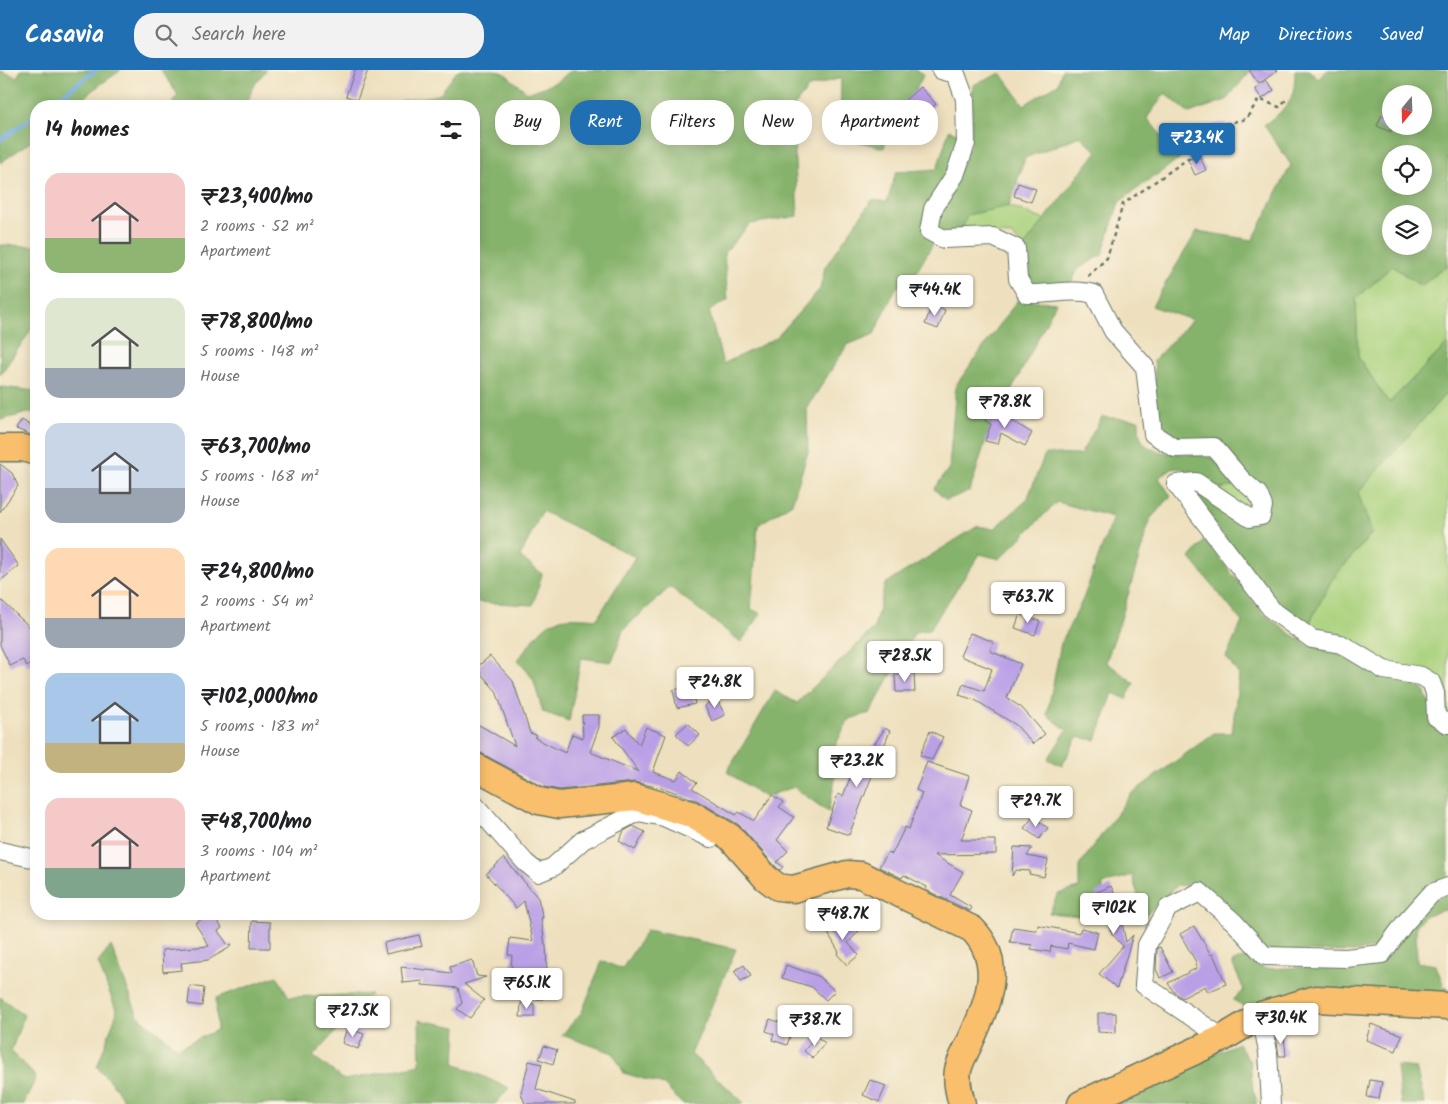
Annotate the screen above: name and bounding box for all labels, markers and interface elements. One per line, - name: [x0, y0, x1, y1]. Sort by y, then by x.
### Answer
- search box: [134, 13, 484, 58]
- text: Casavia: [25, 16, 104, 55]
- text: Search here: [192, 20, 286, 50]
- icon: search: [152, 21, 180, 49]
- text: Map: [1218, 21, 1250, 50]
- text: Directions: [1278, 21, 1352, 50]
- text: Saved: [1380, 21, 1423, 50]
- north arrow: [1382, 85, 1432, 135]
- map controls: [1382, 85, 1432, 255]
- chip: Buy: [495, 100, 560, 145]
- chip: Rent: [570, 100, 641, 145]
- chip: Filters: [651, 100, 734, 145]
- chip: New: [744, 100, 812, 145]
- chip: Apartment: [822, 100, 938, 145]
- text: 14 homes: [45, 114, 130, 147]
- icon: filters: [437, 116, 465, 144]
- pin: ₹23.4K: [1156, 122, 1238, 165]
- text: ₹23.4K: [1170, 126, 1224, 151]
- button: locate: [1382, 145, 1432, 195]
- text: ₹23,400/mo: [200, 181, 313, 214]
- icon: home: [85, 193, 145, 253]
- button: layers: [1382, 205, 1432, 255]
- text: 2 rooms · 52 m²: [200, 214, 314, 239]
- text: Apartment: [200, 239, 271, 264]
- pin: ₹44.4K: [894, 274, 976, 317]
- text: ₹44.4K: [908, 278, 962, 303]
- text: ₹78,800/mo: [200, 306, 313, 339]
- icon: home: [85, 318, 145, 378]
- text: 5 rooms · 148 m²: [200, 339, 319, 364]
- text: House: [200, 364, 240, 389]
- pin: ₹78.8K: [964, 386, 1046, 429]
- text: ₹78.8K: [978, 390, 1032, 415]
- text: ₹63,700/mo: [200, 431, 311, 464]
- icon: home: [85, 443, 145, 503]
- text: 5 rooms · 168 m²: [200, 464, 319, 489]
- text: House: [200, 489, 240, 514]
- text: ₹24,800/mo: [200, 556, 314, 589]
- icon: home: [85, 568, 145, 628]
- pin: ₹63.7K: [987, 582, 1069, 624]
- text: ₹63.7K: [1002, 585, 1054, 610]
- text: 2 rooms · 54 m²: [200, 589, 313, 614]
- text: Apartment: [200, 614, 271, 639]
- pin: ₹28.5K: [864, 640, 946, 683]
- text: ₹28.5K: [878, 644, 932, 669]
- pin: ₹24.8K: [674, 666, 756, 709]
- text: ₹24.8K: [688, 670, 742, 695]
- text: ₹102,000/mo: [200, 681, 318, 714]
- icon: home: [85, 693, 145, 753]
- text: 5 rooms · 183 m²: [200, 714, 319, 739]
- text: House: [200, 739, 240, 764]
- pin: ₹23.2K: [816, 746, 898, 788]
- text: ₹23.2K: [830, 749, 884, 774]
- pin: ₹29.7K: [995, 786, 1077, 828]
- text: ₹29.7K: [1010, 789, 1062, 814]
- text: ₹48,700/mo: [200, 806, 312, 839]
- icon: home: [85, 818, 145, 878]
- text: 3 rooms · 104 m²: [200, 839, 317, 864]
- text: Apartment: [200, 864, 271, 889]
- pin: ₹102K: [1079, 892, 1149, 935]
- text: ₹102K: [1091, 896, 1137, 921]
- pin: ₹48.7K: [802, 898, 884, 941]
- text: ₹48.7K: [816, 902, 870, 927]
- pin: ₹65.1K: [486, 968, 568, 1010]
- text: ₹65.1K: [503, 971, 551, 996]
- pin: ₹27.5K: [312, 996, 394, 1038]
- text: ₹27.5K: [327, 999, 379, 1024]
- pin: ₹30.4K: [1240, 1002, 1322, 1045]
- pin: ₹38.7K: [774, 1004, 856, 1047]
- text: ₹30.4K: [1254, 1006, 1308, 1031]
- text: ₹38.7K: [788, 1008, 842, 1033]

